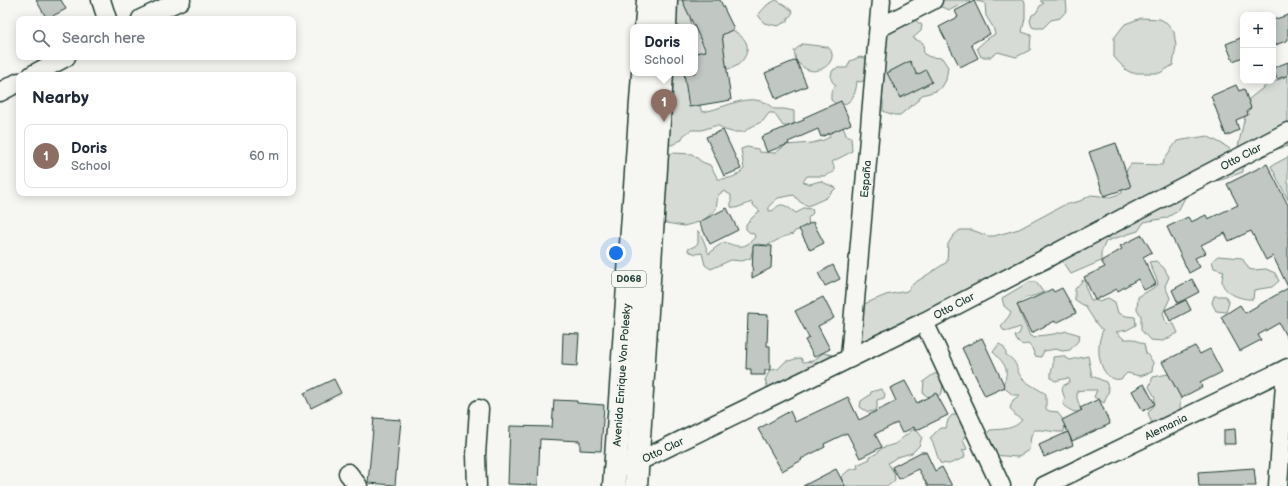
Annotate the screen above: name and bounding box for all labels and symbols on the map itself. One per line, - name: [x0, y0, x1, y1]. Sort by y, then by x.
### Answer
- pin: 1: [651, 89, 677, 122]
- street label: Otto Clar: [1218, 140, 1265, 173]
- street label: España: [858, 160, 874, 198]
- your location: [606, 243, 626, 263]
- road number: D068: [612, 271, 646, 287]
- street label: Otto Clar: [931, 289, 978, 322]
- street label: Avenida Enrique Von Polesky: [611, 303, 633, 447]
- street label: Alemania: [1142, 411, 1190, 443]
- street label: Otto Clar: [640, 434, 687, 466]

